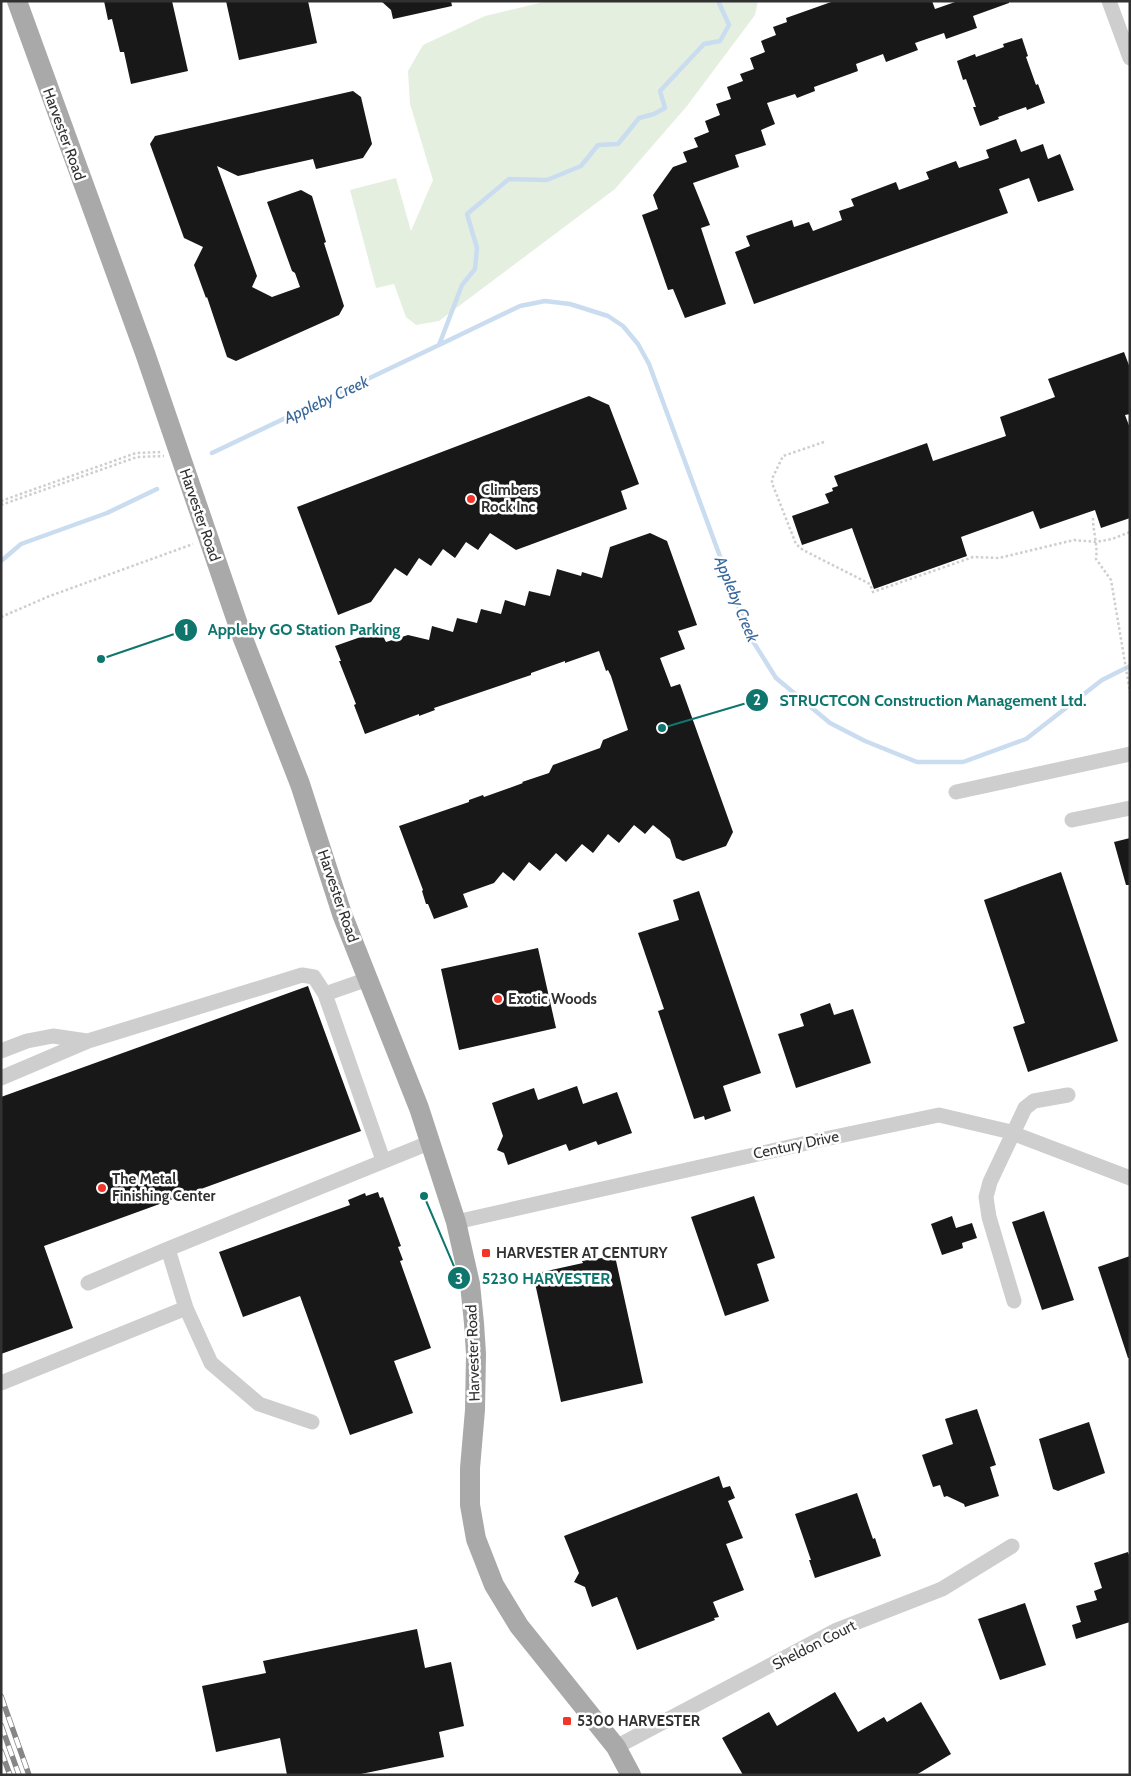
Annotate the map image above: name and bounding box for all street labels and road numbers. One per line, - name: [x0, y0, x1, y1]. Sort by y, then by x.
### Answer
- street label: Harvester Road: [39, 85, 89, 183]
- street label: Harvester Road: [176, 466, 224, 564]
- street label: Harvester Road: [314, 847, 362, 945]
- street label: Century Drive: [751, 1127, 841, 1163]
- street label: Harvester Road: [462, 1304, 484, 1402]
- street label: Sheldon Court: [769, 1616, 859, 1674]

